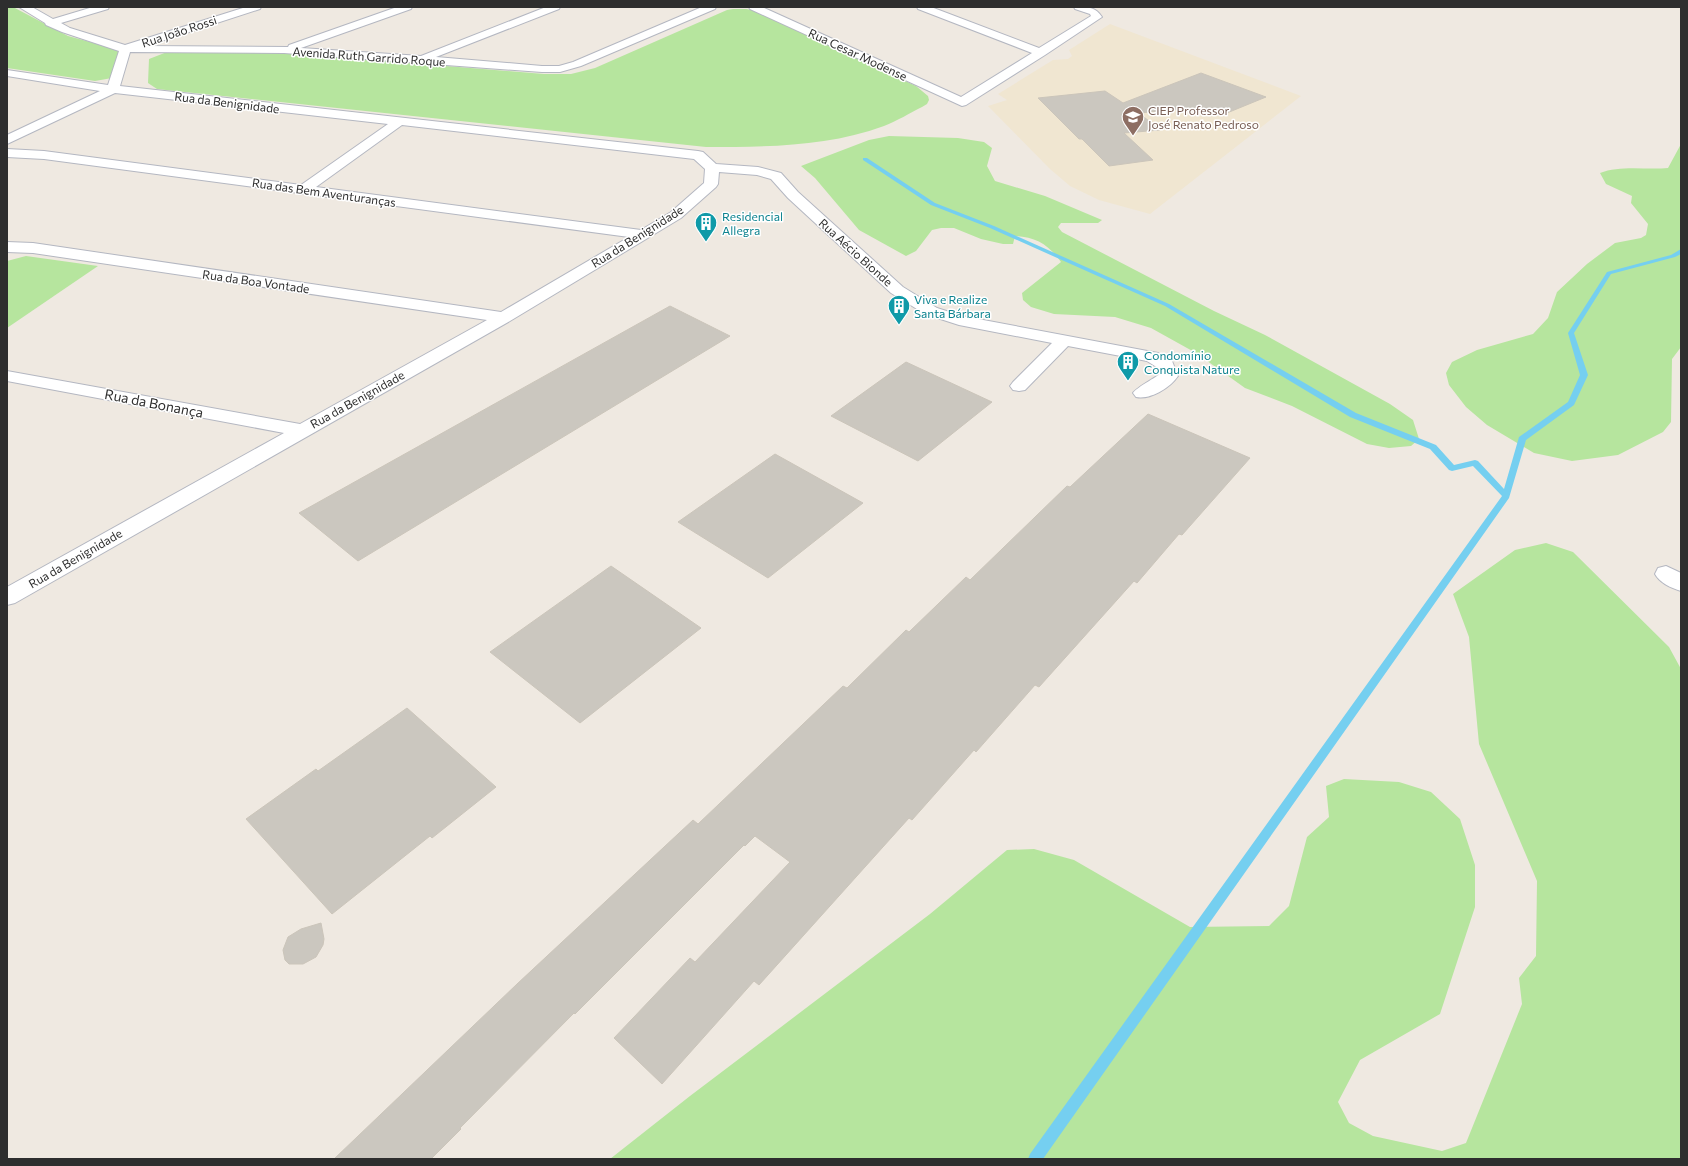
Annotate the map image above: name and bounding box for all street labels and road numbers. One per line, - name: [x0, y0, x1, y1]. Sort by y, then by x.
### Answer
- street label: Rua João Rossi: [140, 12, 219, 51]
- street label: Rua Cesar Modense: [806, 25, 910, 83]
- street label: Avenida Ruth Garrido Roque: [292, 44, 446, 68]
- street label: Rua da Benignidade: [174, 89, 280, 115]
- street label: Rua das Bem Aventuranças: [251, 175, 397, 209]
- street label: Rua da Benignidade: [588, 202, 686, 270]
- street label: Rua Aécio Bionde: [816, 215, 896, 289]
- street label: Rua da Boa Vontade: [201, 267, 311, 295]
- street label: Rua da Benignidade: [307, 367, 407, 431]
- street label: Rua da Bonança: [103, 385, 205, 421]
- street label: Rua da Benignidade: [26, 526, 124, 590]

